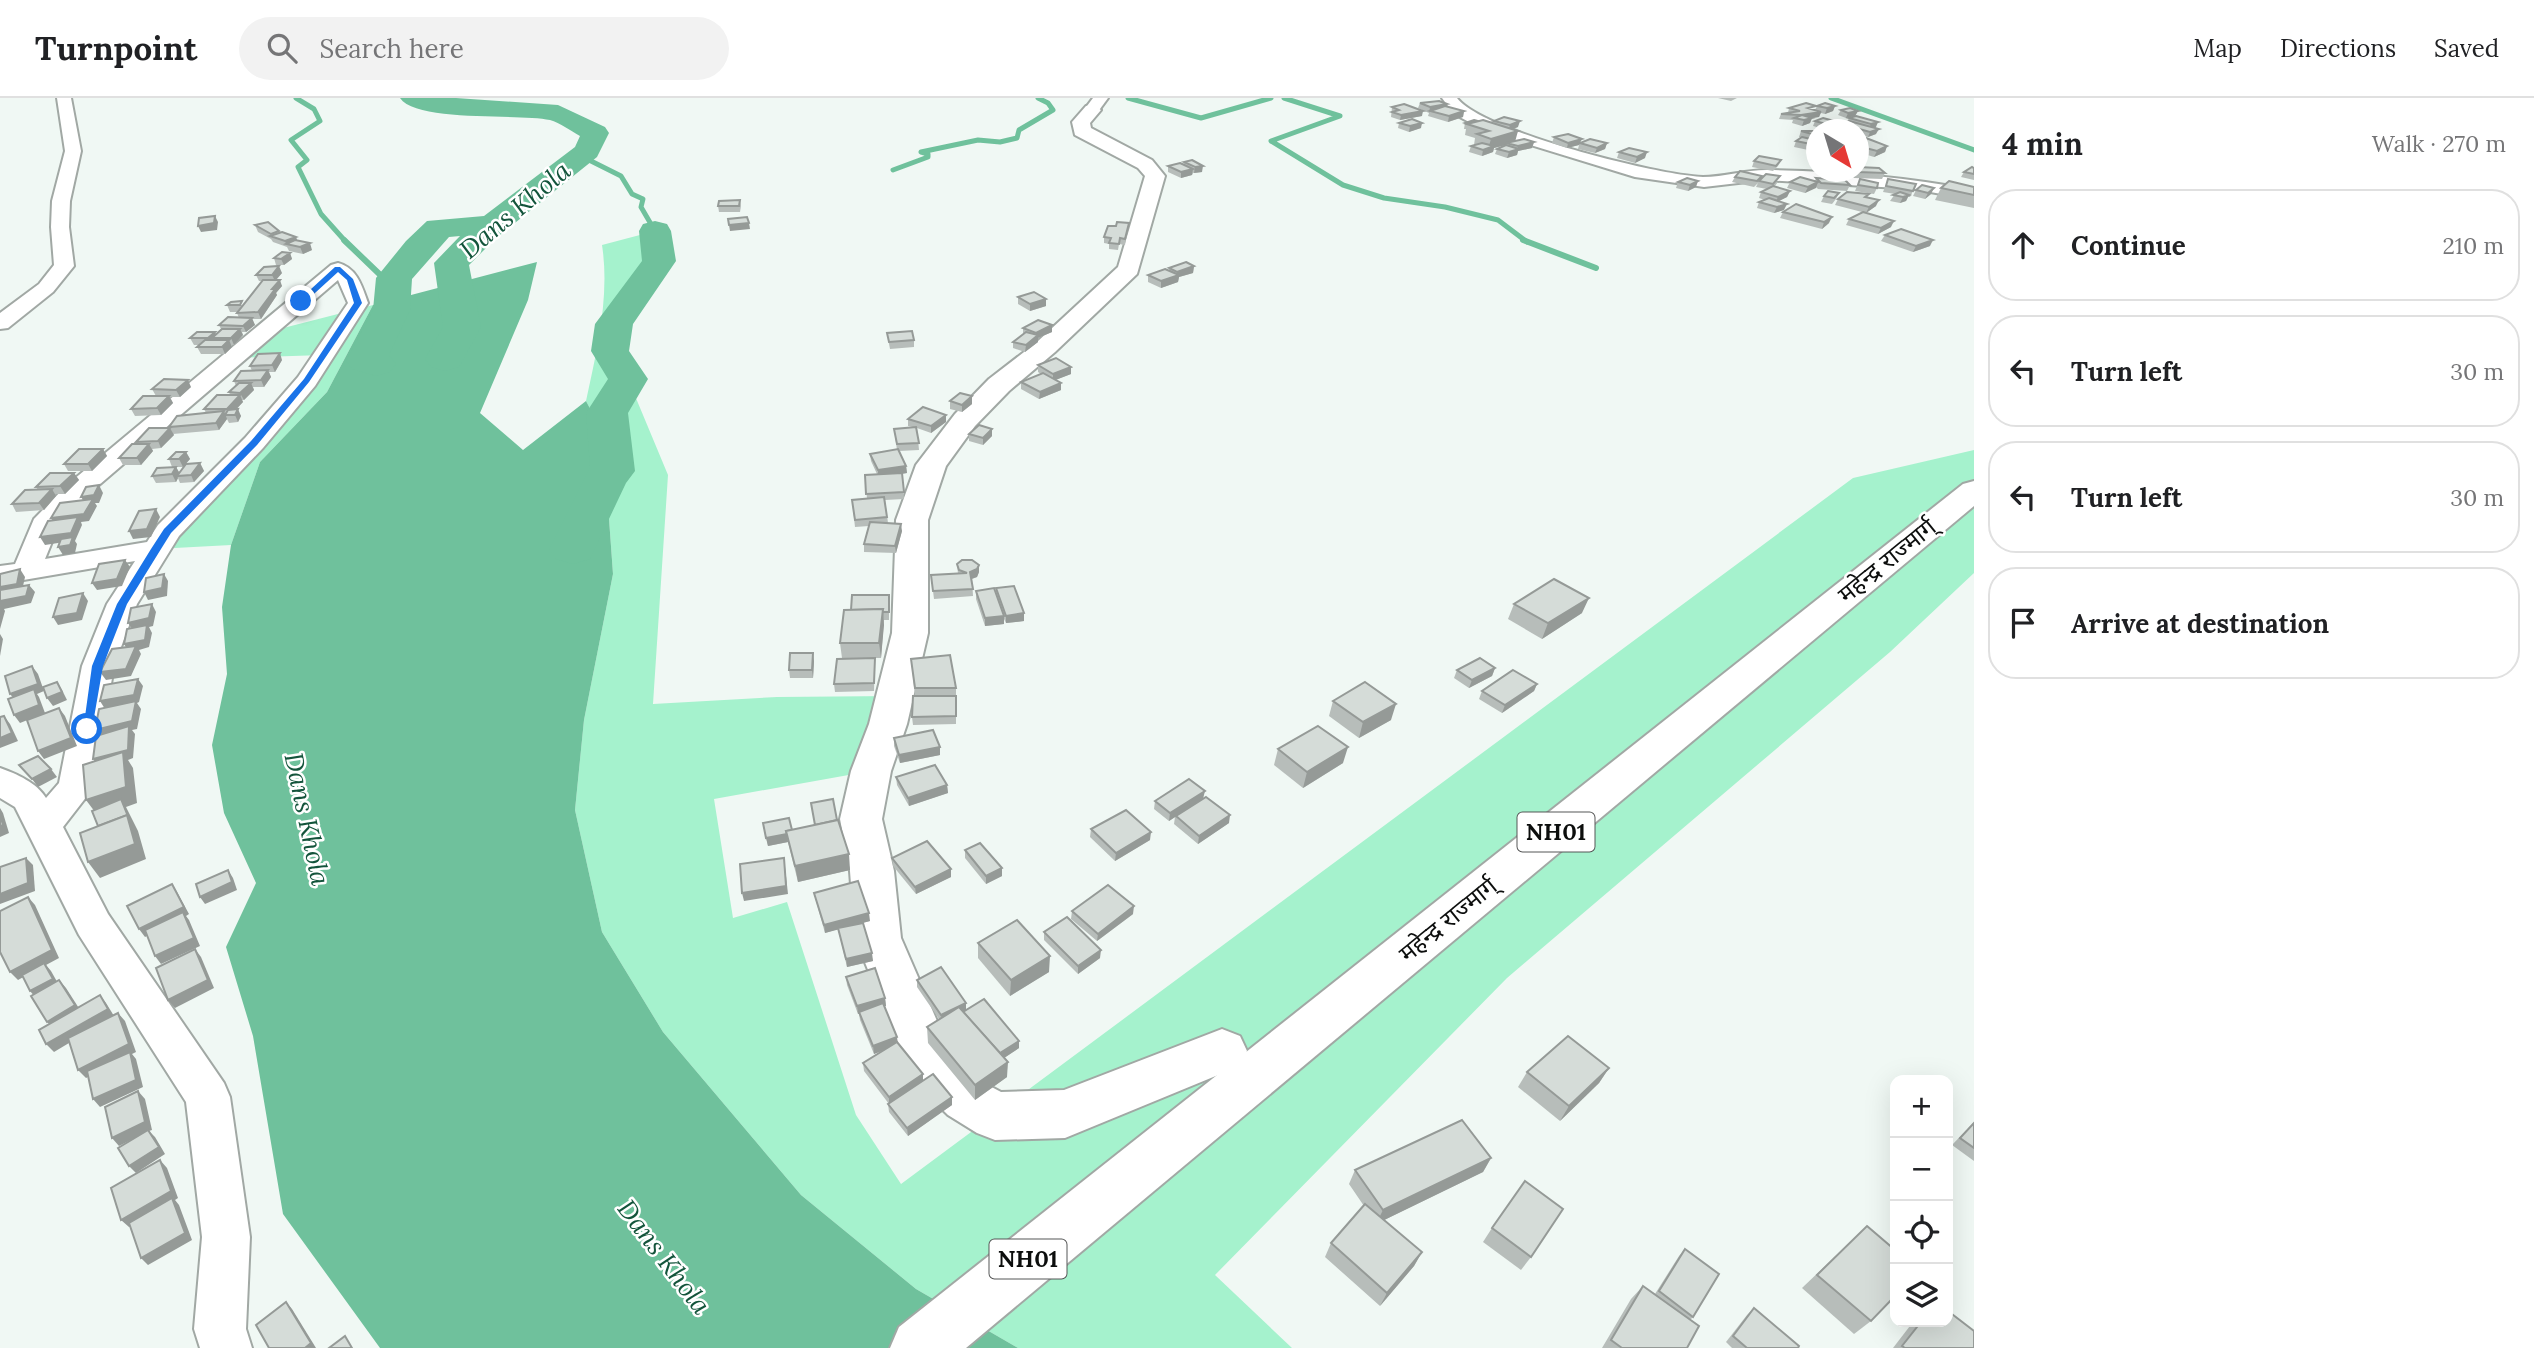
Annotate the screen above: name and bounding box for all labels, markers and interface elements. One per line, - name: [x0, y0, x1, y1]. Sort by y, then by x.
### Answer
- search box: [239, 17, 729, 80]
- text: Turnpoint: [35, 27, 197, 69]
- icon: search: [263, 29, 301, 67]
- text: Search here: [319, 32, 464, 65]
- text: Map: [2193, 33, 2242, 64]
- text: Directions: [2280, 33, 2396, 64]
- text: Saved: [2434, 33, 2499, 64]
- north arrow: [1806, 119, 1869, 182]
- text: 4 min: [2002, 125, 2083, 163]
- text: Walk · 270 m: [2372, 129, 2506, 158]
- water label: Dans Khola: [452, 153, 577, 266]
- icon: ahead: [2004, 226, 2042, 264]
- text: Continue: [2071, 229, 2186, 262]
- text: 210 m: [2442, 231, 2504, 260]
- route end: [285, 285, 316, 316]
- icon: left: [2004, 352, 2042, 390]
- text: Turn left: [2071, 355, 2182, 388]
- text: 30 m: [2450, 357, 2504, 386]
- icon: left: [2004, 478, 2042, 516]
- text: Turn left: [2071, 481, 2182, 514]
- text: 30 m: [2450, 483, 2504, 512]
- street label: महेन्द्र राज्मार्ग्: [1831, 509, 1945, 610]
- icon: arrive: [2004, 604, 2042, 642]
- text: Arrive at destination: [2071, 607, 2329, 640]
- route start: [71, 713, 102, 744]
- water label: Dans Khola: [277, 750, 338, 889]
- road number: NH01: [1518, 812, 1594, 852]
- street label: महेन्द्र राज्मार्ग्: [1392, 868, 1506, 969]
- map controls: [1890, 1075, 1953, 1327]
- button: +: [1890, 1075, 1953, 1138]
- button: −: [1890, 1138, 1953, 1201]
- water label: Dans Khola: [611, 1193, 719, 1321]
- button: locate: [1890, 1201, 1953, 1264]
- road number: NH01: [990, 1240, 1066, 1278]
- button: layers: [1890, 1264, 1953, 1327]

